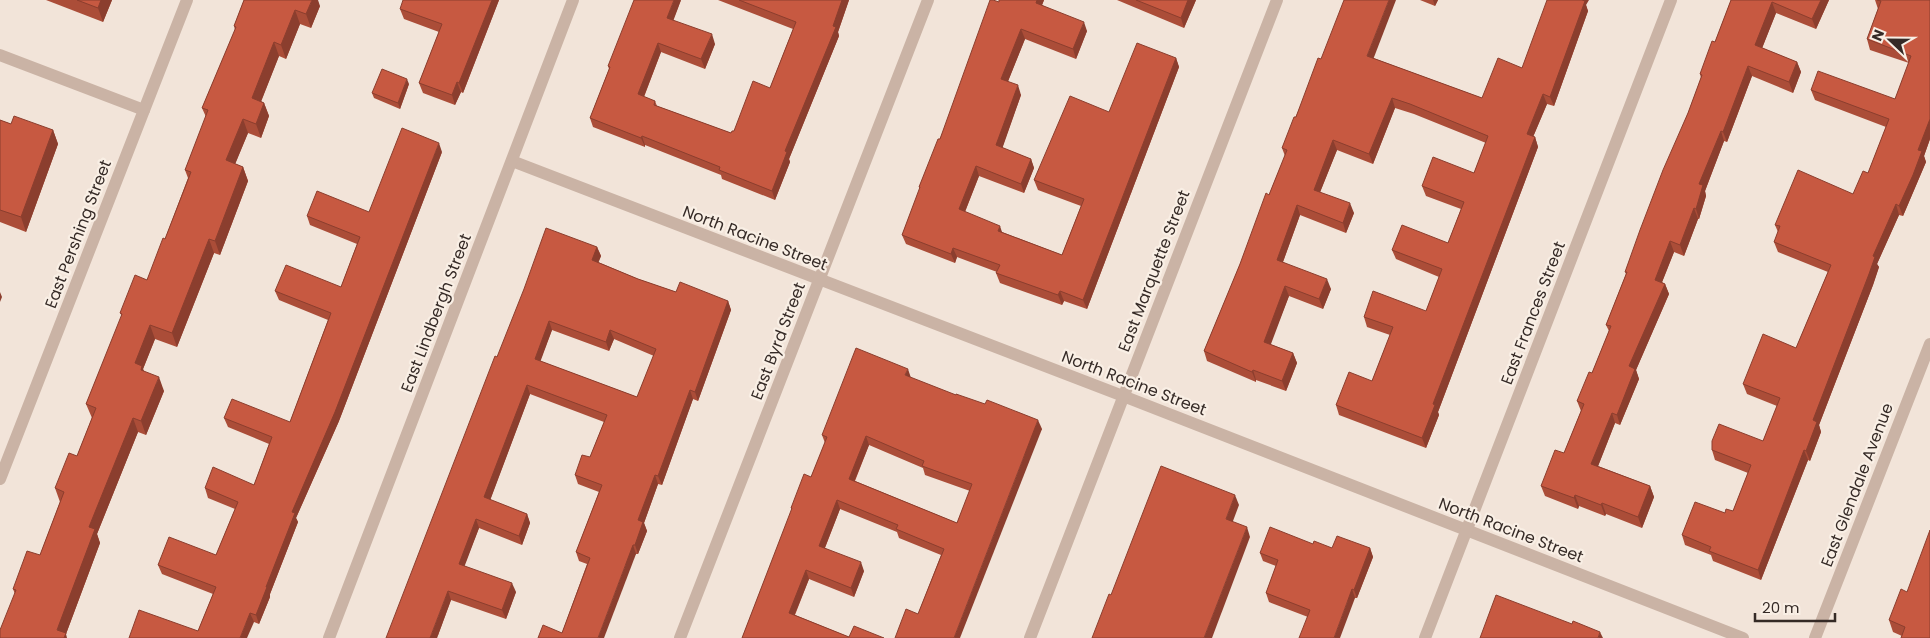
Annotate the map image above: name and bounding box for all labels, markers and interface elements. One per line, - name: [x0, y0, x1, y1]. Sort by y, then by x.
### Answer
- north arrow: [1865, 15, 1915, 65]
- text: N: [1867, 27, 1889, 44]
- street label: East Pershing Street: [39, 156, 117, 312]
- street label: East Marquette Street: [1112, 187, 1196, 355]
- street label: North Racine Street: [679, 200, 831, 276]
- street label: East Lindbergh Street: [395, 230, 477, 396]
- street label: East Frances Street: [1495, 238, 1571, 388]
- street label: East Byrd Street: [745, 279, 811, 403]
- street label: North Racine Street: [1058, 345, 1210, 421]
- street label: East Glendale Avenue: [1815, 400, 1899, 570]
- street label: North Racine Street: [1435, 492, 1587, 568]
- scale bar: [1755, 590, 1835, 622]
- text: 20 m: [1762, 597, 1800, 618]

